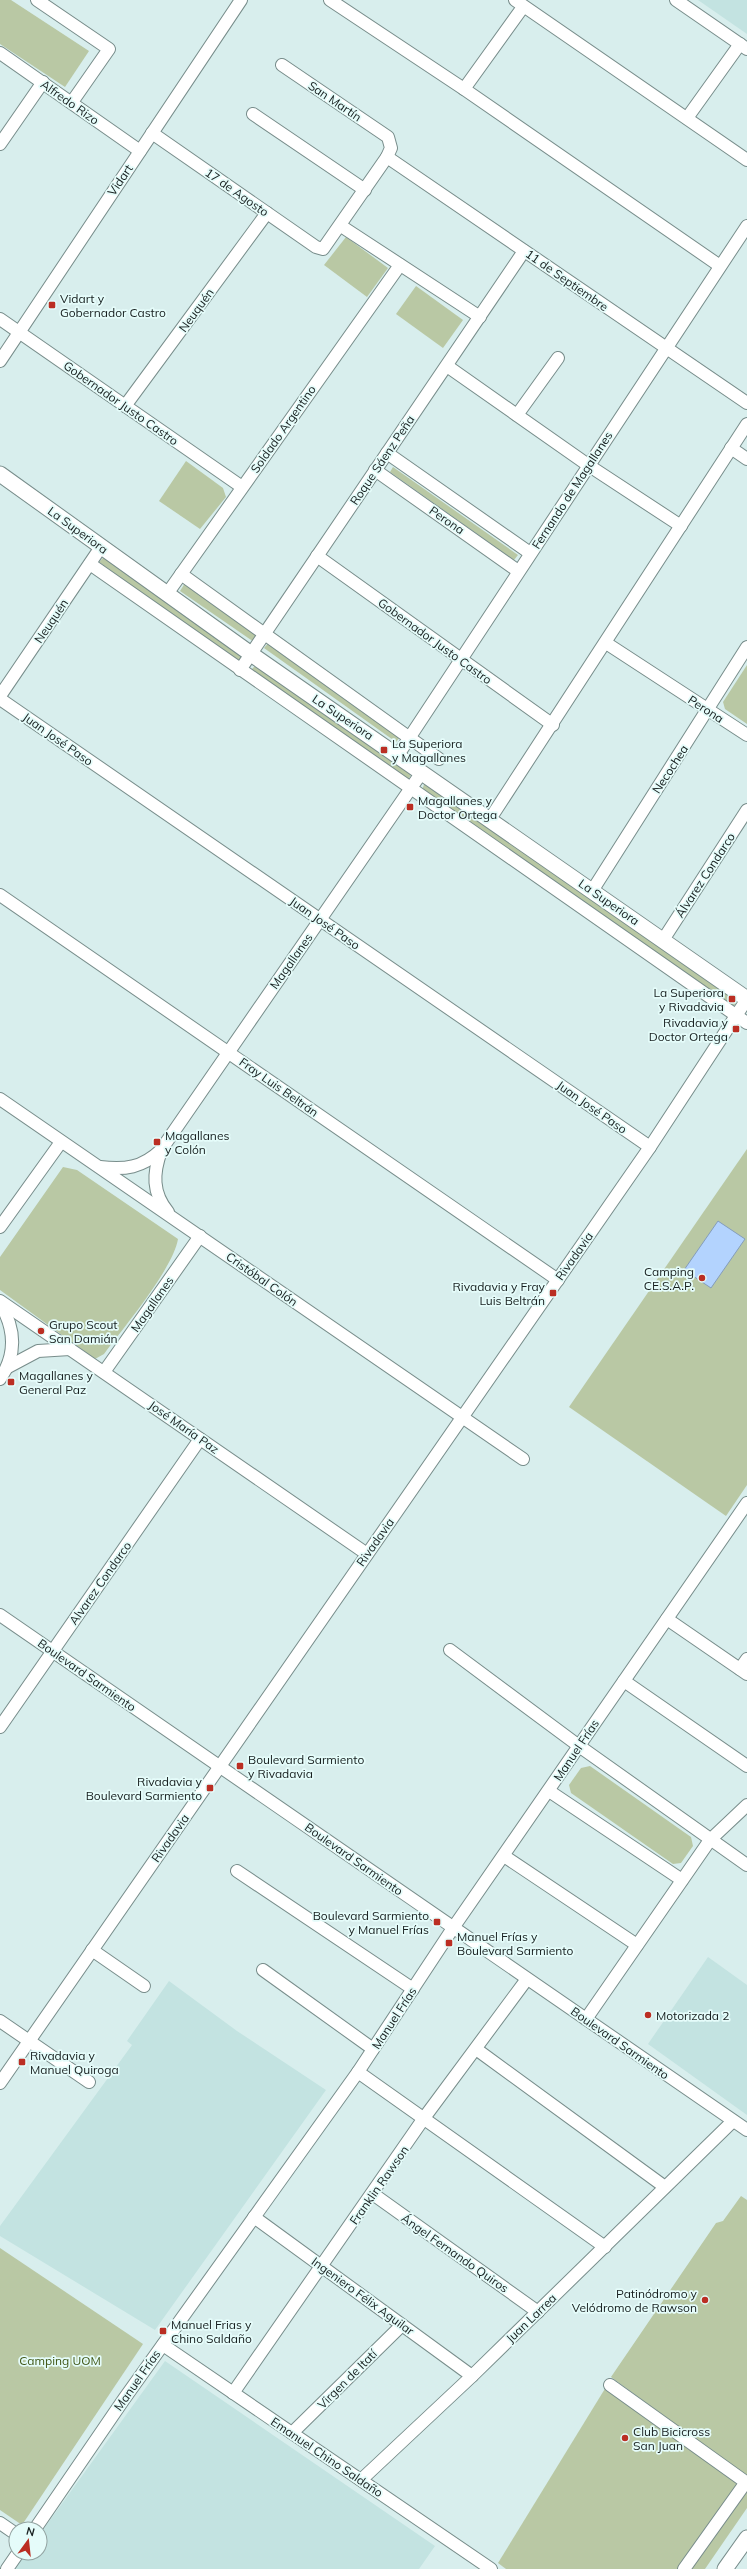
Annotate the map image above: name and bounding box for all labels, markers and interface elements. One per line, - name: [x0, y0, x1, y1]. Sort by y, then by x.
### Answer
- street label: Alfredo Rizo: [38, 76, 102, 128]
- street label: San Martín: [305, 78, 365, 124]
- street label: Vidart: [104, 161, 136, 199]
- street label: 17 de Agosto: [202, 165, 272, 219]
- street label: 11 de Septiembre: [523, 246, 611, 314]
- street label: Neuquén: [175, 285, 217, 335]
- place label: Vidart y Gobernador Castro: [60, 291, 166, 320]
- marker: Vidart y Gobernador Castro: [47, 300, 57, 310]
- street label: Gobernador Justo Castro: [61, 358, 181, 448]
- street label: Soldado Argentino: [247, 382, 319, 476]
- street label: Roque Sáenz Peña: [347, 412, 417, 508]
- street label: Fernando de Magallanes: [528, 428, 616, 552]
- street label: La Superiora: [45, 503, 111, 557]
- street label: Perona: [427, 503, 467, 537]
- street label: Gobernador Justo Castro: [375, 595, 495, 687]
- street label: Neuquén: [31, 596, 71, 646]
- street label: La Superiora: [310, 691, 376, 743]
- street label: Perona: [685, 692, 727, 726]
- street label: Juan José Paso: [20, 709, 96, 769]
- place label: La Superiora y Magallanes: [392, 736, 466, 765]
- street label: Necochea: [649, 742, 691, 796]
- marker: La Superiora y Magallanes: [379, 745, 389, 755]
- place label: Magallanes y Doctor Ortega: [418, 793, 497, 822]
- marker: Magallanes y Doctor Ortega: [405, 802, 415, 812]
- street label: Álvarez Condarco: [672, 830, 738, 920]
- street label: La Superiora: [576, 876, 642, 928]
- street label: Juan José Paso: [287, 893, 363, 953]
- street label: Magallanes: [266, 930, 316, 992]
- place label: La Superiora y Rivadavia: [653, 985, 724, 1014]
- marker: La Superiora y Rivadavia: [727, 994, 737, 1004]
- place label: Rivadavia y Doctor Ortega: [649, 1015, 729, 1044]
- marker: Rivadavia y Doctor Ortega: [731, 1024, 741, 1034]
- street label: Fray Luis Beltrán: [237, 1054, 321, 1120]
- street label: Juan José Paso: [554, 1077, 630, 1137]
- place label: Magallanes y Colón: [165, 1128, 229, 1157]
- marker: Magallanes y Colón: [152, 1137, 162, 1147]
- street label: Rivadavia: [552, 1229, 596, 1283]
- street label: Cristóbal Colón: [223, 1249, 301, 1309]
- place label: Camping CE.S.A.P.: [644, 1264, 694, 1293]
- street label: Magallanes: [127, 1273, 177, 1335]
- marker: Camping CE.S.A.P.: [697, 1273, 707, 1283]
- place label: Rivadavia y Fray Luis Beltrán: [453, 1279, 546, 1308]
- marker: Rivadavia y Fray Luis Beltrán: [548, 1288, 558, 1298]
- place label: Grupo Scout San Damián: [49, 1317, 118, 1346]
- marker: Grupo Scout San Damián: [36, 1326, 46, 1336]
- place label: Magallanes y General Paz: [19, 1368, 93, 1397]
- marker: Magallanes y General Paz: [6, 1377, 16, 1387]
- street label: José María Paz: [146, 1397, 222, 1457]
- street label: Rivadavia: [353, 1515, 397, 1569]
- street label: Alvarez Condarco: [66, 1538, 134, 1628]
- street label: Boulevard Sarmiento: [35, 1636, 139, 1715]
- street label: Manuel Frías: [550, 1716, 602, 1784]
- place label: Boulevard Sarmiento y Rivadavia: [248, 1752, 364, 1781]
- marker: Boulevard Sarmiento y Rivadavia: [235, 1761, 245, 1771]
- place label: Rivadavia y Boulevard Sarmiento: [86, 1774, 203, 1803]
- marker: Rivadavia y Boulevard Sarmiento: [205, 1783, 215, 1793]
- street label: Rivadavia: [148, 1811, 192, 1865]
- street label: Boulevard Sarmiento: [302, 1820, 406, 1899]
- place label: Boulevard Sarmiento y Manuel Frías: [313, 1908, 429, 1937]
- marker: Boulevard Sarmiento y Manuel Frías: [432, 1917, 442, 1927]
- place label: Manuel Frías y Boulevard Sarmiento: [457, 1929, 573, 1958]
- marker: Manuel Frías y Boulevard Sarmiento: [444, 1938, 454, 1948]
- street label: Manuel Frías: [368, 1984, 420, 2052]
- street label: Boulevard Sarmiento: [568, 2004, 672, 2083]
- place label: Motorizada 2: [656, 2008, 729, 2023]
- marker: Motorizada 2: [643, 2010, 653, 2020]
- place label: Rivadavia y Manuel Quiroga: [30, 2048, 119, 2077]
- marker: Rivadavia y Manuel Quiroga: [17, 2057, 27, 2067]
- street label: Franklin Rawson: [346, 2143, 412, 2227]
- street label: Ángel Fernando Quiros: [398, 2210, 512, 2296]
- street label: Ingeniero Félix Aguilar: [309, 2254, 418, 2339]
- place label: Patinódromo y Velódromo de Rawson: [572, 2286, 698, 2315]
- street label: Juan Larrea: [503, 2290, 559, 2346]
- marker: Patinódromo y Velódromo de Rawson: [700, 2295, 710, 2305]
- place label: Manuel Frias y Chino Saldaño: [171, 2317, 252, 2346]
- marker: Manuel Frias y Chino Saldaño: [158, 2326, 168, 2336]
- street label: Virgen de Itatí: [314, 2345, 381, 2412]
- street label: Manuel Frías: [111, 2347, 164, 2413]
- park label: Camping UOM: [19, 2353, 101, 2368]
- street label: Emanuel Chino Saldaño: [268, 2414, 386, 2500]
- place label: Club Bicicross San Juan: [633, 2424, 710, 2453]
- marker: Club Bicicross San Juan: [620, 2433, 630, 2443]
- north arrow: [8, 2521, 48, 2561]
- text: N: [25, 2524, 36, 2539]

